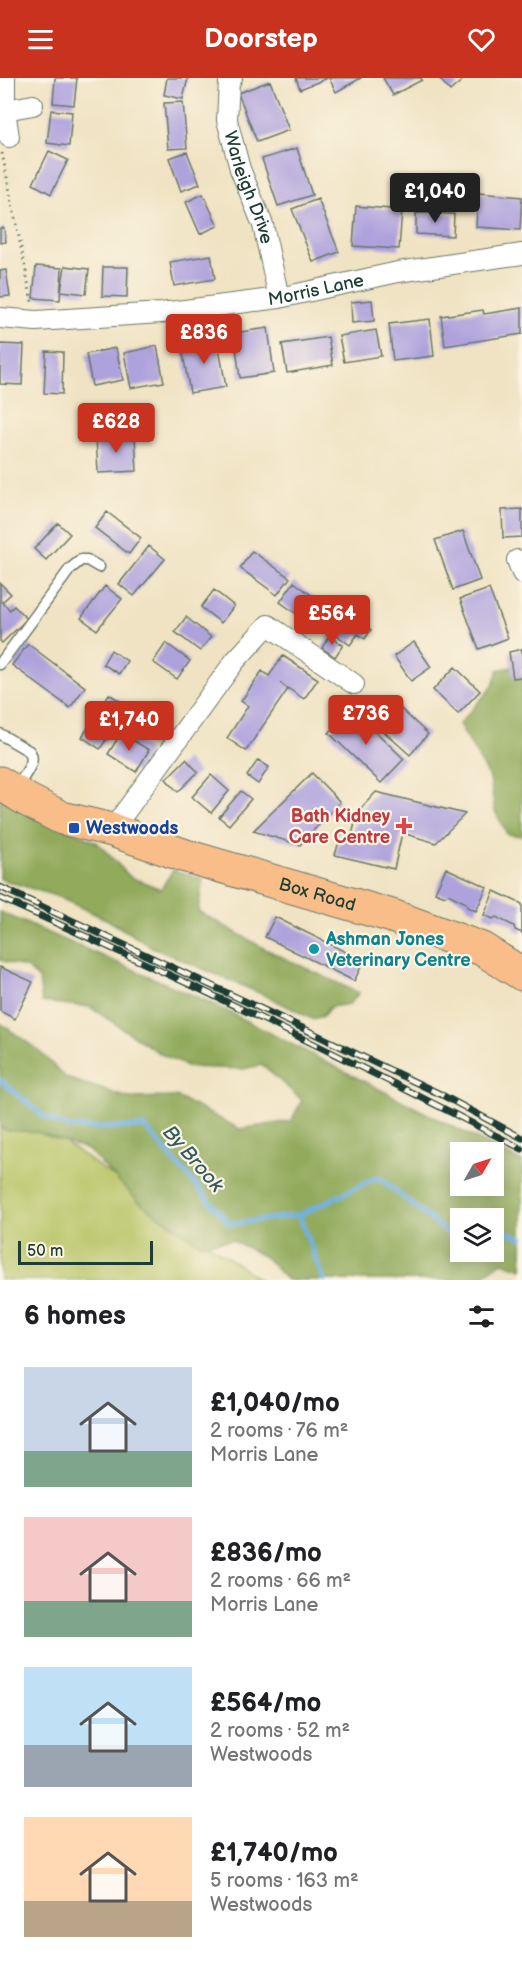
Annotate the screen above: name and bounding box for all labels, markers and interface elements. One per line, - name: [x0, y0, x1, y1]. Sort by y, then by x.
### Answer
- icon: menu: [24, 23, 57, 56]
- text: Doorstep: [204, 23, 318, 55]
- icon: heart: [465, 23, 498, 56]
- street label: Warleigh Drive: [220, 129, 277, 246]
- pin: £1,040: [386, 173, 484, 224]
- text: £1,040: [404, 180, 466, 204]
- street label: Morris Lane: [267, 269, 366, 310]
- pin: £836: [168, 314, 240, 365]
- text: £836: [180, 321, 228, 345]
- pin: £628: [80, 403, 152, 454]
- text: £628: [92, 410, 140, 434]
- pin: £564: [296, 595, 368, 646]
- text: £564: [308, 602, 356, 626]
- pin: £736: [330, 695, 402, 746]
- pin: £1,740: [80, 701, 178, 752]
- text: £736: [342, 702, 390, 726]
- text: £1,740: [99, 708, 159, 732]
- place label: Bath Kidney Care Centre: [289, 806, 391, 848]
- marker: Bath Kidney Care Centre: [395, 817, 413, 835]
- place label: Westwoods: [86, 818, 179, 839]
- marker: Westwoods: [67, 821, 81, 835]
- street label: Box Road: [277, 873, 358, 915]
- place label: Ashman Jones Veterinary Centre: [325, 929, 471, 971]
- marker: Ashman Jones Veterinary Centre: [307, 942, 321, 956]
- water label: By Brook: [158, 1121, 229, 1198]
- north arrow: [450, 1142, 504, 1196]
- map controls: [450, 1142, 504, 1262]
- button: layers: [450, 1208, 504, 1262]
- scale bar: [18, 1238, 153, 1266]
- text: 50 m: [27, 1242, 63, 1261]
- icon: filters: [465, 1300, 498, 1333]
- text: 6 homes: [24, 1301, 126, 1332]
- text: £1,040/mo: [210, 1388, 340, 1419]
- icon: home: [72, 1391, 144, 1463]
- text: 2 rooms · 76 m²: [210, 1419, 348, 1443]
- text: Morris Lane: [210, 1443, 318, 1467]
- text: £836/mo: [210, 1538, 322, 1569]
- icon: home: [72, 1541, 144, 1613]
- text: 2 rooms · 66 m²: [210, 1569, 351, 1593]
- text: Morris Lane: [210, 1593, 318, 1617]
- text: £564/mo: [210, 1688, 321, 1719]
- icon: home: [72, 1691, 144, 1763]
- text: 2 rooms · 52 m²: [210, 1719, 350, 1743]
- text: Westwoods: [210, 1743, 312, 1767]
- text: £1,740/mo: [210, 1838, 338, 1869]
- icon: home: [72, 1841, 144, 1913]
- text: 5 rooms · 163 m²: [210, 1869, 359, 1893]
- text: Westwoods: [210, 1893, 312, 1917]

